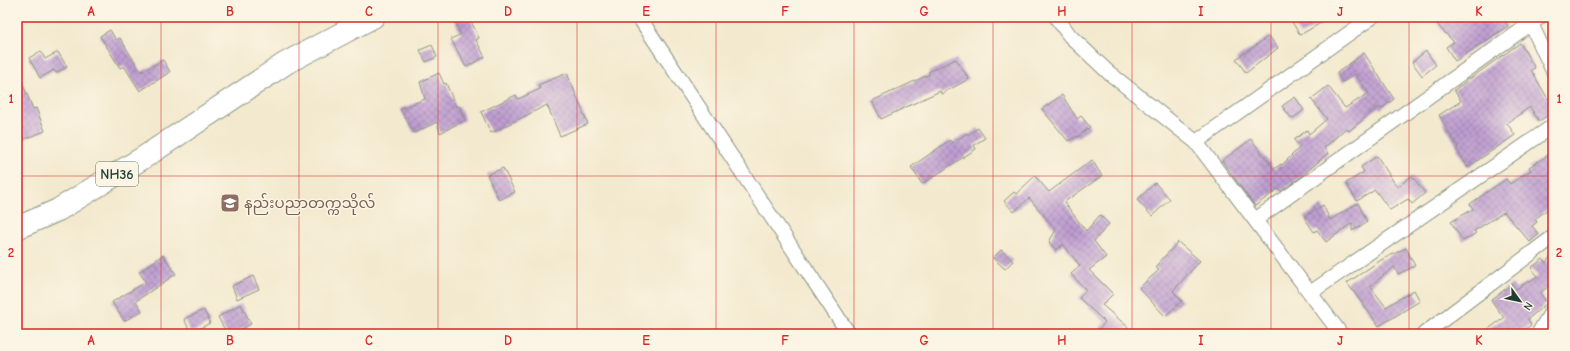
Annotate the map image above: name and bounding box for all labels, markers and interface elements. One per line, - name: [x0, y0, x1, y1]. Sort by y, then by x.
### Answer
- text: A: [87, 4, 95, 19]
- text: B: [226, 4, 234, 19]
- text: C: [365, 4, 373, 19]
- text: D: [504, 4, 512, 19]
- text: E: [642, 4, 650, 19]
- text: F: [781, 4, 789, 19]
- text: G: [919, 4, 929, 19]
- text: H: [1057, 4, 1067, 19]
- text: I: [1198, 4, 1204, 19]
- text: J: [1337, 4, 1343, 19]
- text: K: [1475, 4, 1483, 19]
- text: 1: [8, 91, 14, 106]
- text: 1: [1556, 91, 1562, 106]
- road number: NH36: [96, 162, 138, 186]
- school or university icon: နည်းပညာတက္ကသိုလ်: [219, 192, 241, 214]
- place label: နည်းပညာတက္ကသိုလ်: [244, 193, 376, 215]
- text: 2: [8, 245, 14, 260]
- text: 2: [1556, 245, 1562, 260]
- north arrow: [1500, 281, 1540, 321]
- text: N: [1521, 300, 1535, 313]
- text: A: [87, 333, 95, 348]
- text: B: [226, 333, 234, 348]
- text: C: [365, 333, 373, 348]
- text: D: [504, 333, 512, 348]
- text: E: [642, 333, 650, 348]
- text: F: [781, 333, 789, 348]
- text: G: [919, 333, 929, 348]
- text: H: [1057, 333, 1067, 348]
- text: I: [1198, 333, 1204, 348]
- text: J: [1337, 333, 1343, 348]
- text: K: [1475, 333, 1483, 348]

